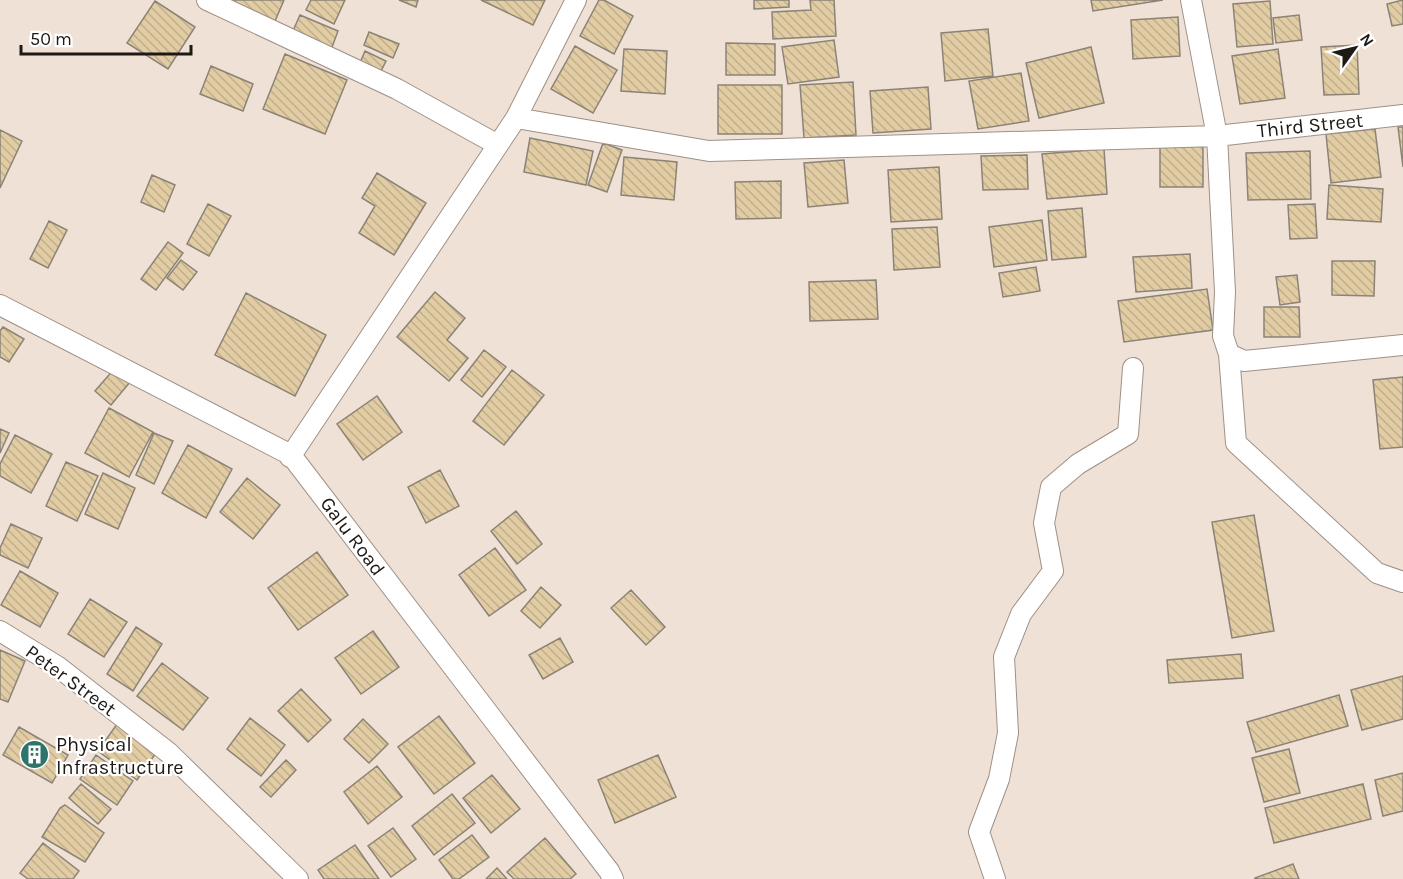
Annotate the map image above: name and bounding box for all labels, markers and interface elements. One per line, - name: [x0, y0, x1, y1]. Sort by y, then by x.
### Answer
- scale bar: [21, 18, 190, 56]
- north arrow: [1325, 18, 1385, 78]
- text: 50 m: [30, 28, 72, 50]
- text: N: [1356, 30, 1378, 50]
- street label: Third Street: [1256, 108, 1365, 143]
- street label: Galu Road: [316, 492, 390, 580]
- street label: Peter Street: [21, 640, 121, 721]
- place label: Physical Infrastructure: [56, 733, 184, 779]
- building icon: Physical Infrastructure: [19, 739, 51, 771]

